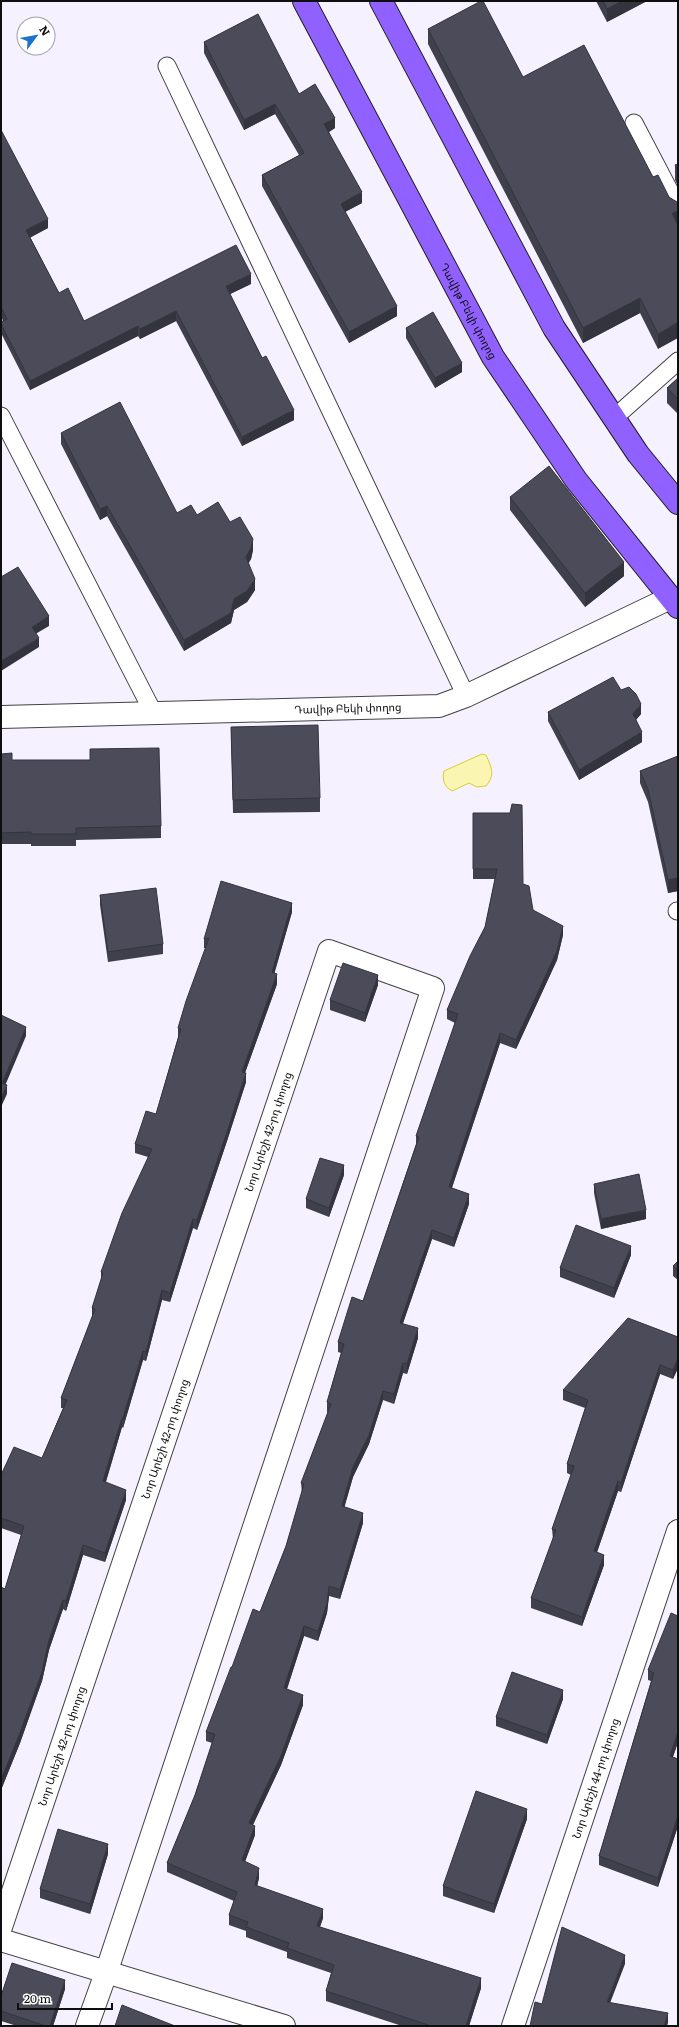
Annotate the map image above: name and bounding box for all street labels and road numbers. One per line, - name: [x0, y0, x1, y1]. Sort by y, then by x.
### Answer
- street label: Դավիթ Բեկի փողոց: [437, 259, 502, 362]
- street label: Դավիթ Բեկի փողոց: [294, 698, 402, 717]
- street label: Նոր Արեշի 42-րդ փողոց: [240, 1069, 295, 1193]
- street label: Նոր Արեշի 42-րդ փողոց: [137, 1376, 192, 1501]
- street label: Նոր Արեշի 42-րդ փողոց: [33, 1684, 88, 1808]
- street label: Նոր Արեշի 44-րդ փողոց: [567, 1716, 622, 1840]

